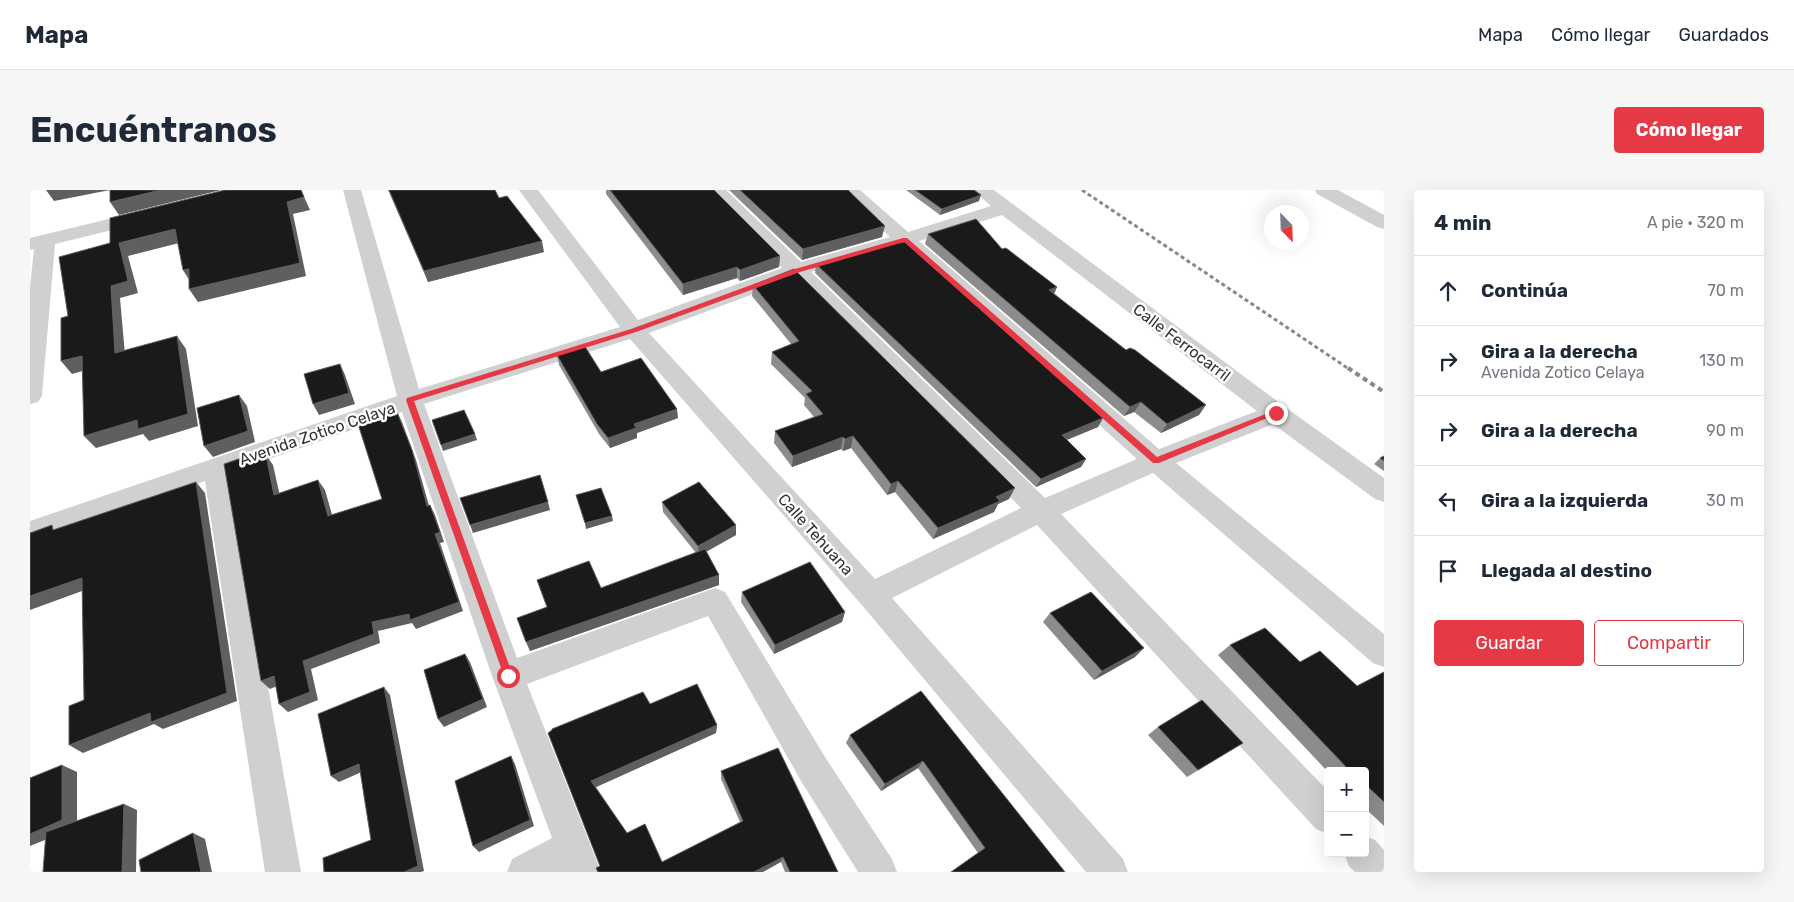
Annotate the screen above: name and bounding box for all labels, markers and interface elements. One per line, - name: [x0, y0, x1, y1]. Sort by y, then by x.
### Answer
- text: Mapa: [25, 21, 88, 49]
- text: Mapa: [1478, 24, 1523, 46]
- text: Cómo llegar: [1551, 24, 1650, 46]
- text: Guardados: [1678, 24, 1769, 46]
- button: Cómo llegar: [1614, 107, 1764, 153]
- text: Encuéntranos: [30, 109, 277, 151]
- north arrow: [1264, 205, 1309, 250]
- text: 4 min: [1434, 210, 1492, 235]
- text: A pie · 320 m: [1647, 213, 1744, 232]
- icon: ahead: [1434, 277, 1462, 305]
- text: Continúa: [1481, 279, 1568, 302]
- text: 70 m: [1707, 281, 1744, 300]
- street label: Calle Ferrocarril: [1129, 300, 1234, 385]
- text: Gira a la derecha: [1481, 340, 1638, 363]
- icon: right: [1434, 347, 1462, 375]
- text: 130 m: [1699, 351, 1744, 370]
- text: Avenida Zotico Celaya: [1481, 363, 1645, 382]
- street label: Avenida Zotico Celaya: [237, 398, 398, 469]
- route end: [1265, 402, 1288, 425]
- icon: right: [1434, 417, 1462, 445]
- text: Gira a la derecha: [1481, 419, 1638, 442]
- text: 90 m: [1706, 421, 1744, 440]
- icon: left: [1434, 487, 1462, 515]
- text: Gira a la izquierda: [1481, 489, 1648, 512]
- street label: Calle Tehuana: [774, 490, 857, 579]
- text: 30 m: [1706, 491, 1744, 510]
- icon: arrive: [1434, 557, 1462, 585]
- text: Llegada al destino: [1481, 559, 1652, 582]
- button: Guardar: [1434, 620, 1584, 666]
- button: Compartir: [1594, 620, 1744, 666]
- route start: [497, 665, 520, 688]
- map controls: [1324, 767, 1369, 857]
- button: +: [1324, 767, 1369, 812]
- button: −: [1324, 812, 1369, 857]

